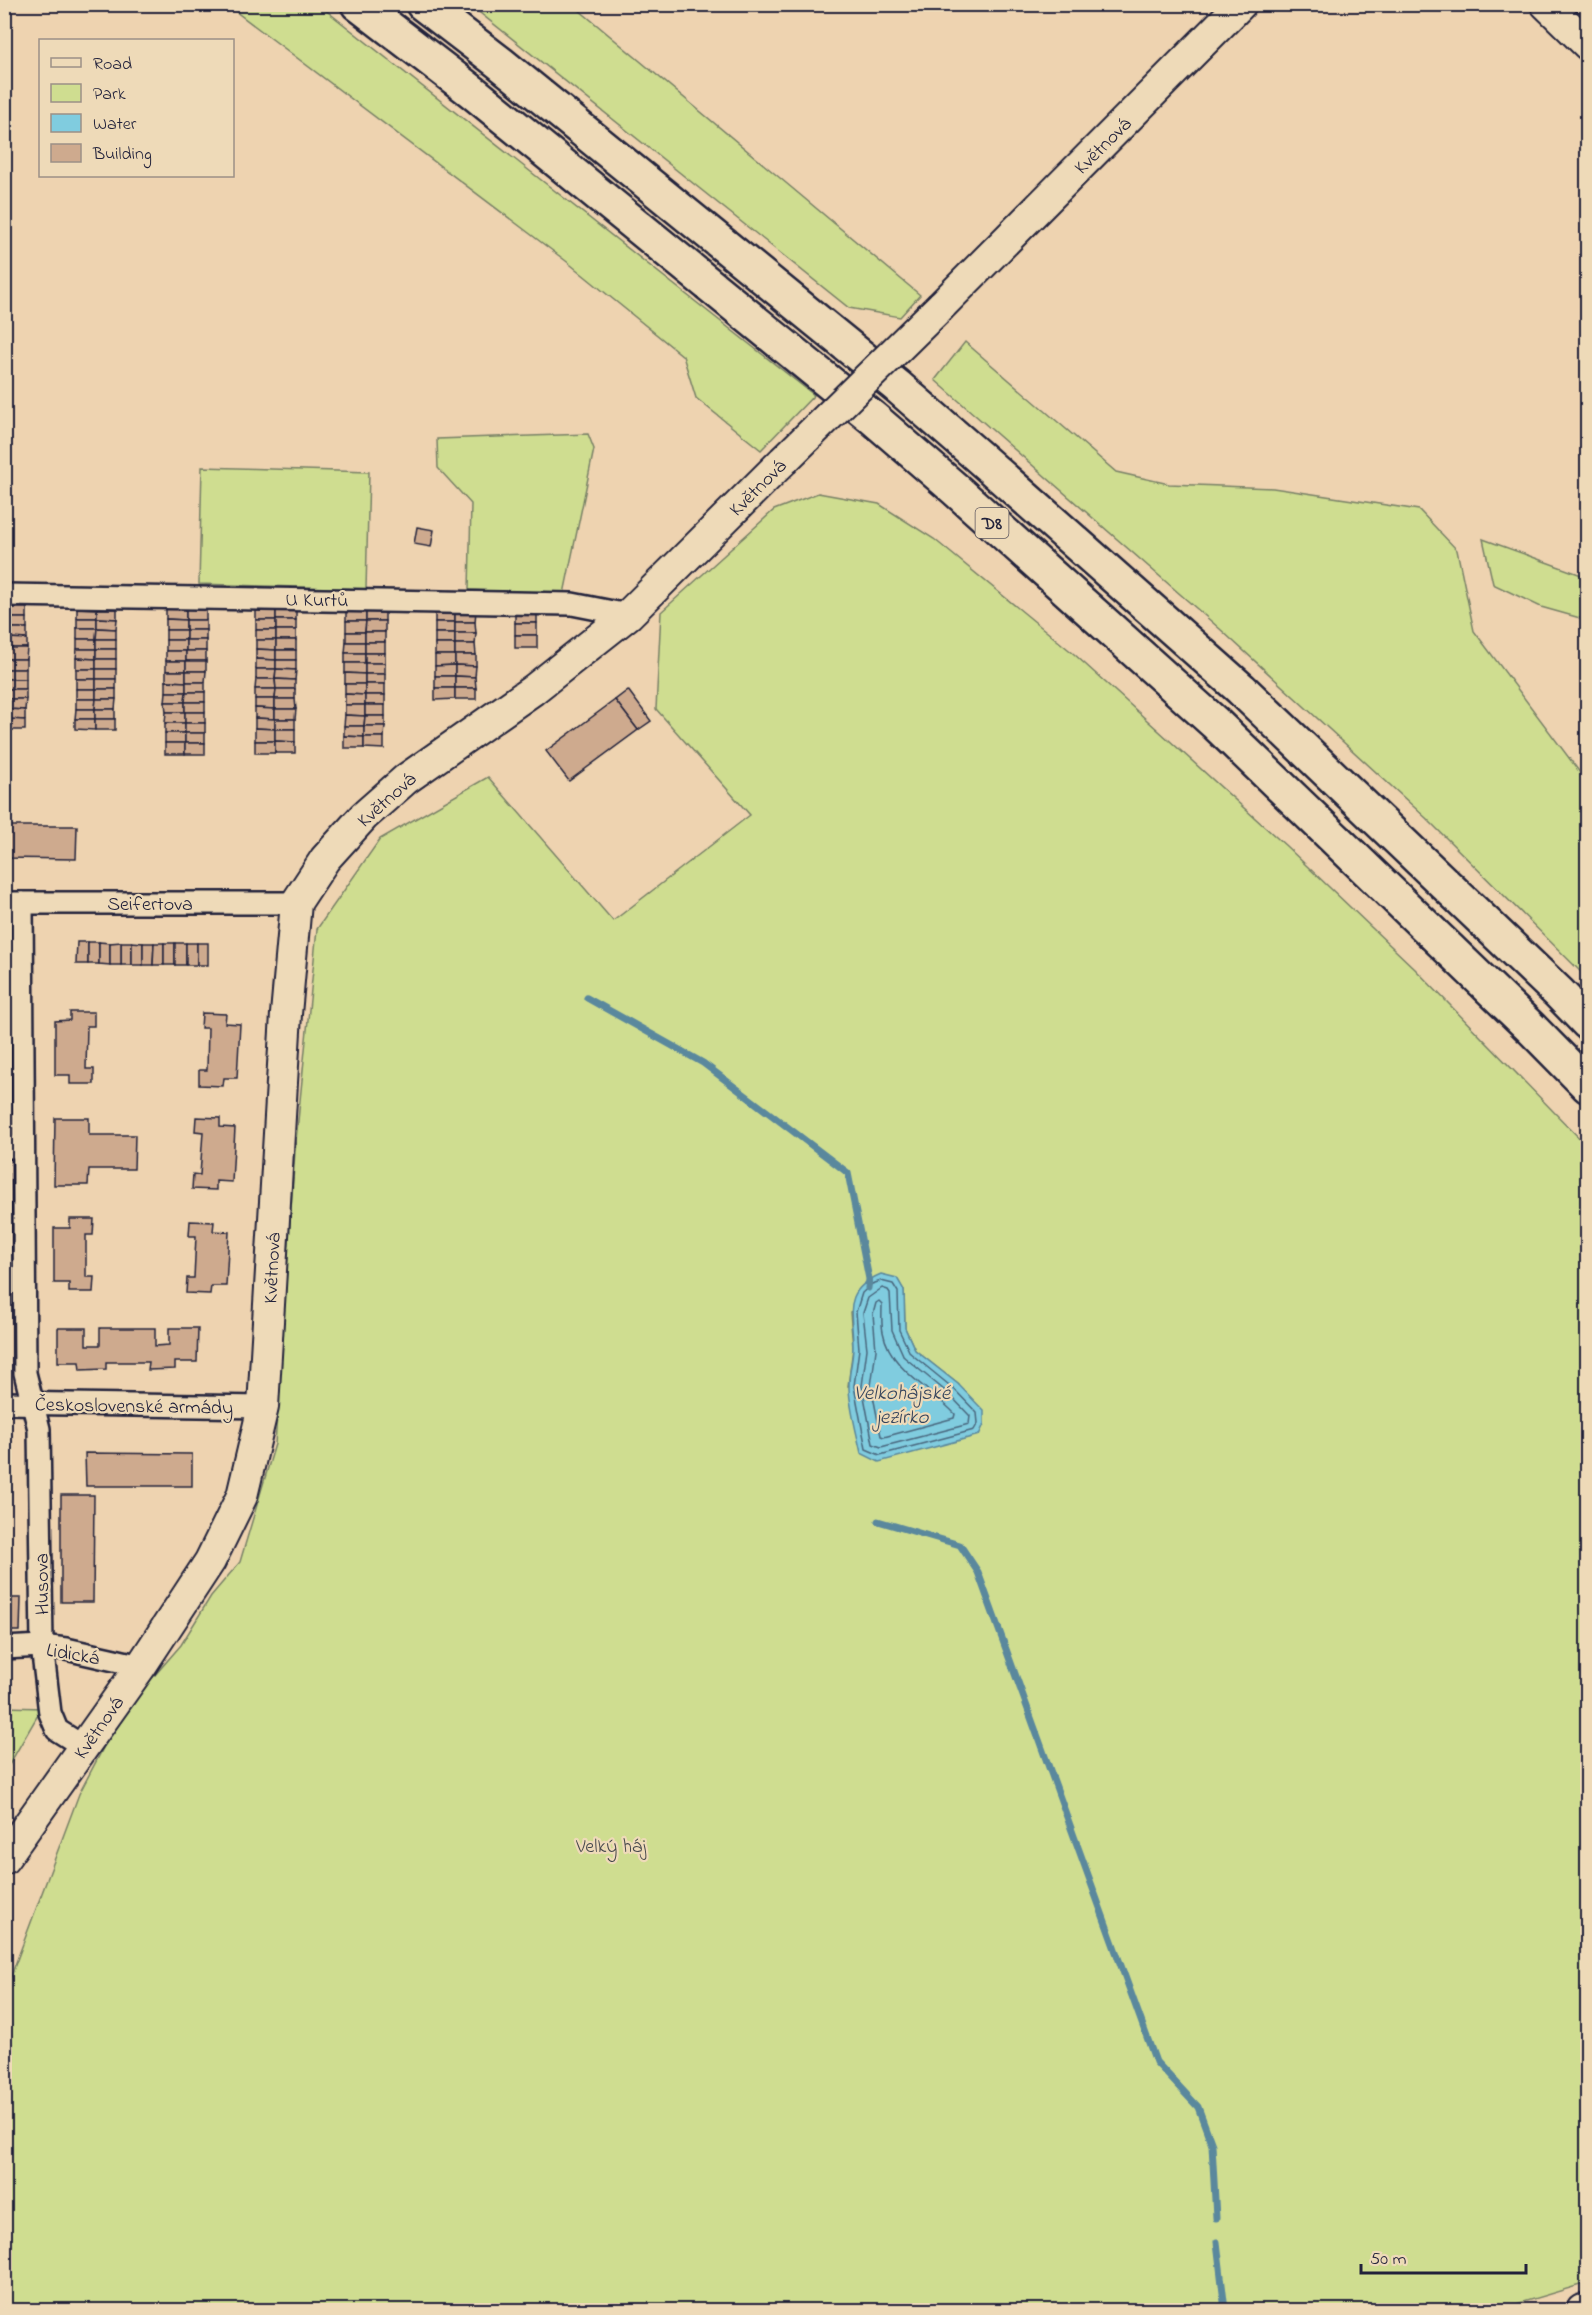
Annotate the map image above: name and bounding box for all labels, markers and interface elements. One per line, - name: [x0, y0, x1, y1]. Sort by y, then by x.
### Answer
- legend: [39, 39, 234, 177]
- text: Road: [93, 52, 132, 78]
- text: Park: [93, 82, 126, 108]
- street label: Květnová: [1068, 111, 1139, 182]
- text: Water: [93, 112, 137, 138]
- text: Building: [92, 142, 152, 169]
- street label: Květnová: [723, 453, 794, 524]
- road number: D8: [976, 508, 1008, 538]
- street label: U Kurtů: [285, 586, 349, 617]
- street label: Květnová: [352, 766, 424, 835]
- street label: Seifertova: [107, 891, 193, 920]
- street label: Květnová: [257, 1232, 290, 1304]
- water label: Velkohájské jezírko: [854, 1379, 952, 1433]
- street label: Československé armády: [35, 1391, 233, 1424]
- street label: Husova: [28, 1553, 59, 1615]
- street label: Lidická: [44, 1637, 101, 1674]
- street label: Květnová: [68, 1691, 132, 1766]
- park label: Velký háj: [575, 1833, 647, 1862]
- scale bar: [1361, 2237, 1526, 2275]
- text: 50 m: [1370, 2247, 1407, 2273]

